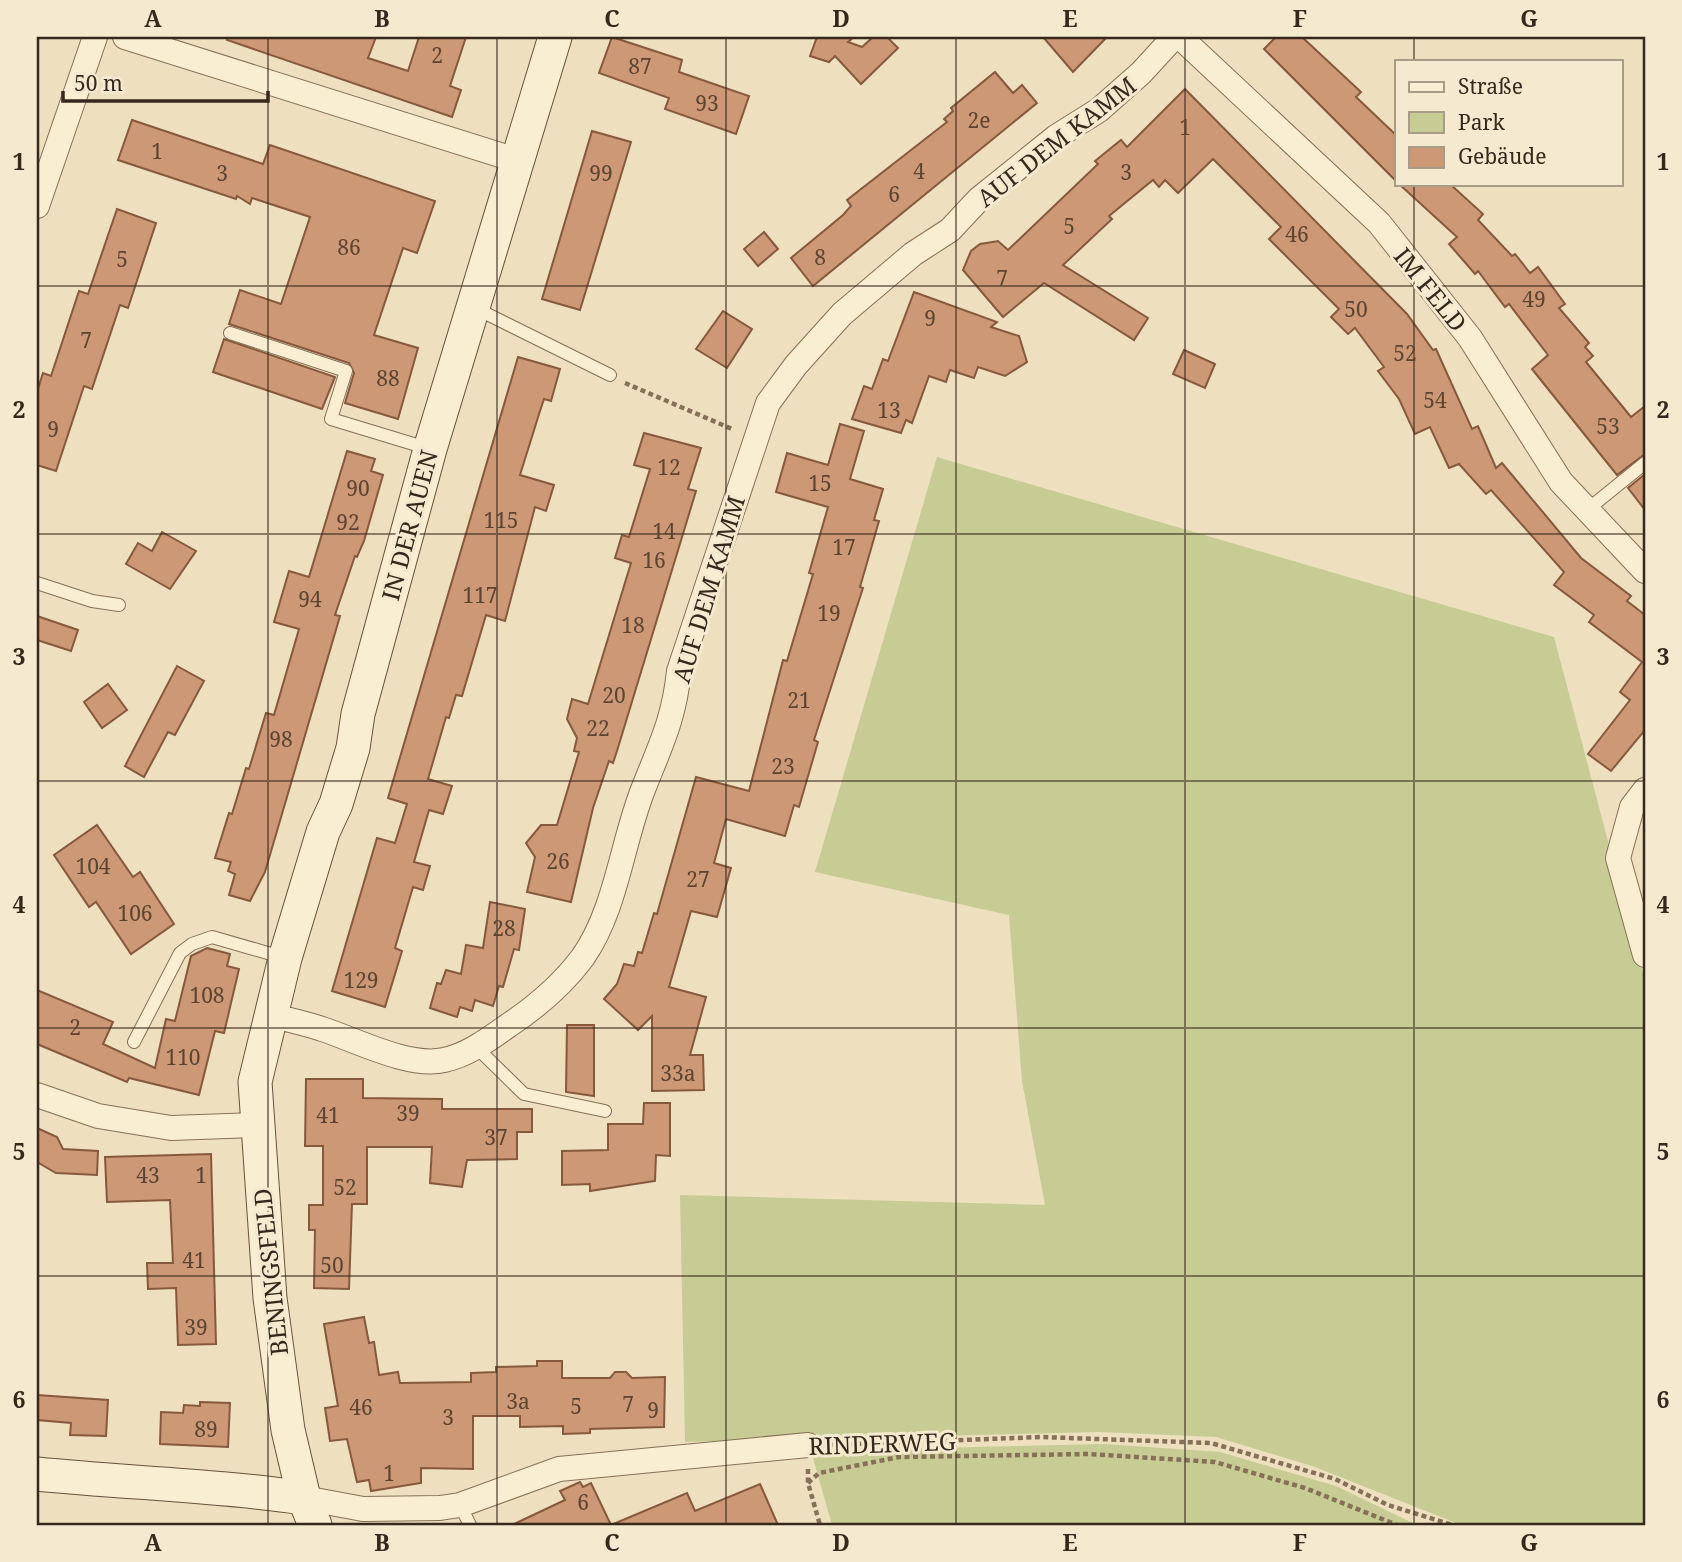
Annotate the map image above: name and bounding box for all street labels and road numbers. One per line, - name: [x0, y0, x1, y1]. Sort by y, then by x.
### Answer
- street label: AUF DEM KAMM: [969, 68, 1143, 214]
- street label: IM FELD: [1387, 240, 1475, 338]
- street label: IN DER AUEN: [373, 446, 445, 604]
- street label: AUF DEM KAMM: [664, 491, 752, 687]
- street label: BENINGSFELD: [245, 1187, 295, 1357]
- street label: RINDERWEG: [808, 1424, 956, 1462]

